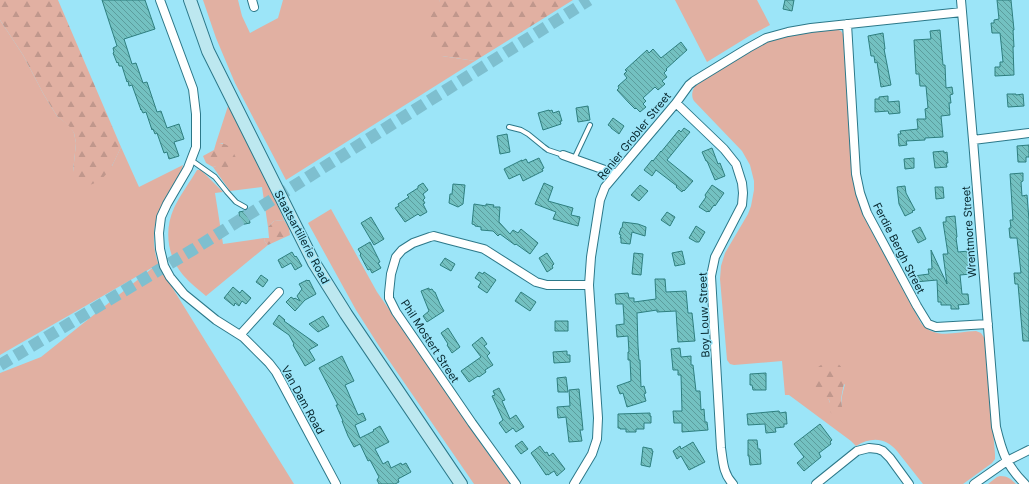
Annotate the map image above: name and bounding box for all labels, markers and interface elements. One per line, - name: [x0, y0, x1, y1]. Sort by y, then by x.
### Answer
- street label: Renier Grobler Street: [594, 89, 674, 183]
- street label: Wrentmore Street: [959, 185, 979, 278]
- street label: Staatsartillerie Road: [271, 188, 333, 286]
- street label: Ferdie Bergh Street: [870, 200, 928, 296]
- street label: Boy Louw Street: [696, 272, 712, 358]
- street label: Phil Mostert Street: [398, 297, 462, 386]
- street label: Van Dam Road: [278, 363, 328, 437]

